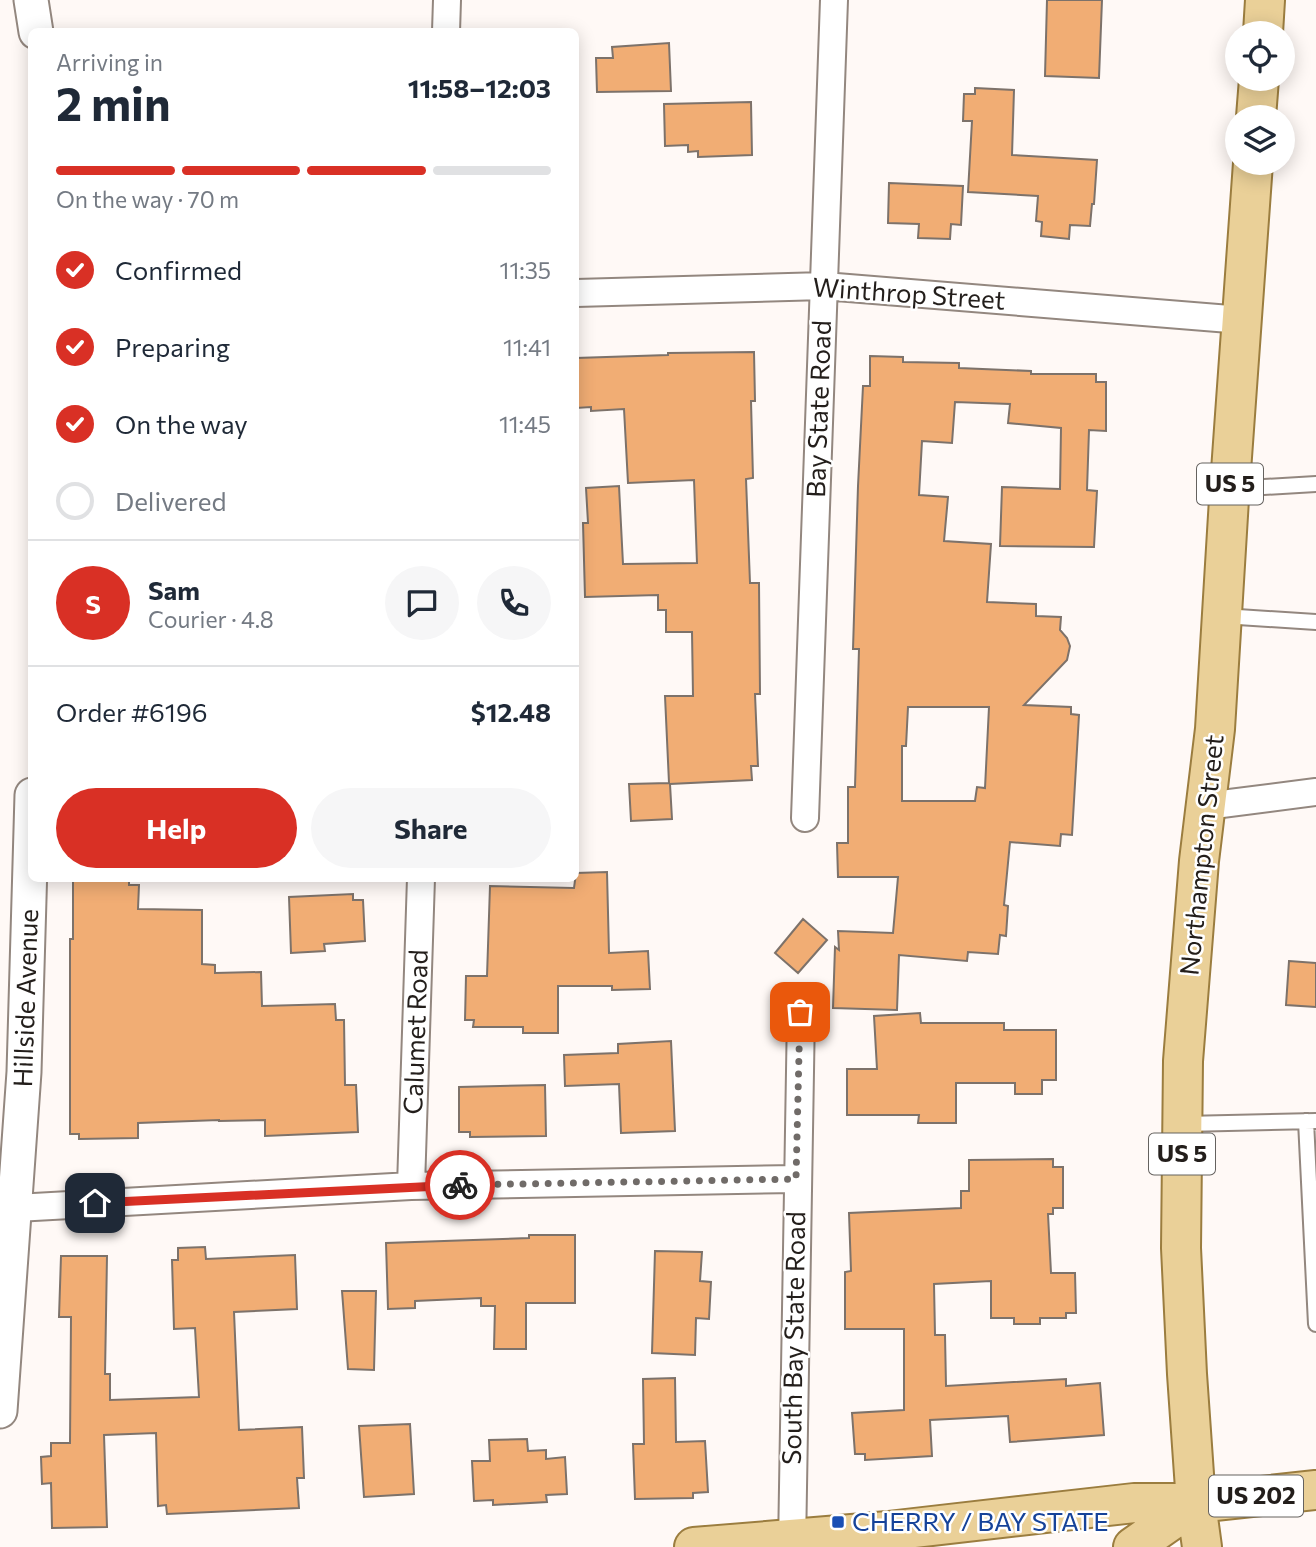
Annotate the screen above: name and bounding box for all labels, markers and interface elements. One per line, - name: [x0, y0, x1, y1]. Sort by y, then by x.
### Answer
- map controls: [1225, 21, 1295, 175]
- button: locate: [1225, 21, 1295, 91]
- text: Arriving in: [56, 48, 163, 76]
- text: 11:58–12:03: [408, 72, 551, 103]
- text: 2 min: [56, 74, 171, 130]
- button: layers: [1225, 105, 1295, 175]
- text: On the way · 70 m: [56, 185, 239, 213]
- icon: check: [56, 251, 94, 289]
- text: Confirmed: [115, 254, 242, 285]
- text: 11:35: [500, 256, 551, 284]
- street label: Winthrop Street: [812, 270, 1006, 315]
- street label: Bay State Road: [799, 320, 836, 498]
- icon: check: [56, 328, 94, 366]
- text: Preparing: [115, 331, 230, 362]
- text: 11:41: [503, 333, 551, 361]
- icon: check: [56, 405, 94, 443]
- text: On the way: [115, 408, 248, 439]
- text: 11:45: [499, 410, 551, 438]
- road number: US 5: [1197, 463, 1263, 504]
- text: Delivered: [115, 485, 226, 516]
- button: chat: [385, 566, 459, 640]
- button: phone: [477, 566, 551, 640]
- text: Sam: [148, 574, 200, 605]
- text: S: [85, 588, 101, 619]
- text: Courier · 4.8: [148, 605, 274, 633]
- text: Order #6196: [56, 696, 208, 727]
- text: $12.48: [471, 696, 551, 727]
- street label: Northampton Street: [1172, 733, 1229, 977]
- button: Help: [56, 788, 297, 868]
- button: Share: [311, 788, 551, 868]
- street label: Hillside Avenue: [6, 908, 43, 1088]
- street label: Calumet Road: [396, 949, 433, 1115]
- pin: [770, 982, 830, 1042]
- icon: bag: [781, 993, 819, 1031]
- road number: US 5: [1149, 1134, 1215, 1174]
- courier: [425, 1150, 495, 1220]
- icon: bike: [441, 1166, 479, 1204]
- pin: [65, 1173, 125, 1233]
- icon: home: [76, 1184, 114, 1222]
- street label: South Bay State Road: [775, 1211, 810, 1465]
- road number: US 202: [1209, 1476, 1303, 1516]
- place label: CHERRY / BAY STATE: [852, 1505, 1109, 1536]
- marker: CHERRY / BAY STATE: [830, 1514, 846, 1530]

